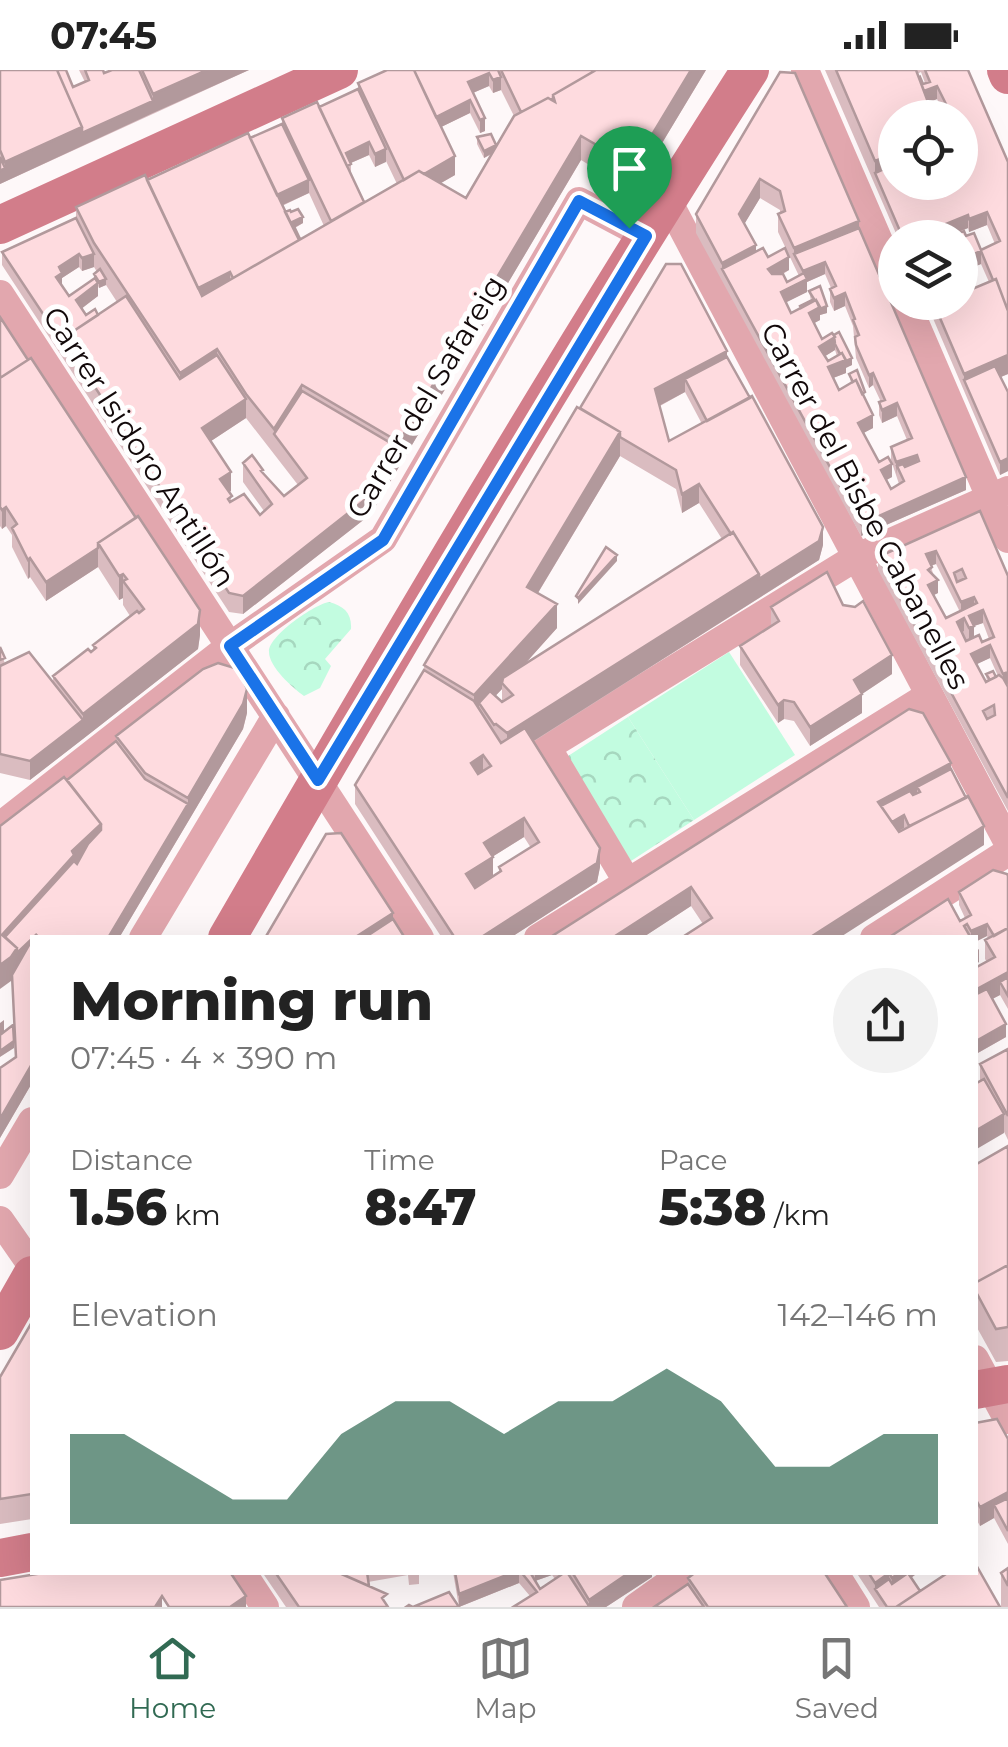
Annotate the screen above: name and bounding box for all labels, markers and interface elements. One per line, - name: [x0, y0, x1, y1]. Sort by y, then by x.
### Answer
- text: 07:45: [50, 12, 157, 59]
- map controls: [878, 100, 978, 320]
- button: locate: [878, 100, 978, 200]
- pin: [587, 126, 672, 229]
- icon: arrive: [602, 141, 657, 196]
- button: layers: [878, 220, 978, 320]
- street label: Carrer del Safareig: [338, 269, 513, 525]
- street label: Carrer Isidoro Antillón: [35, 300, 244, 594]
- street label: Carrer del Bisbe Cabanelles: [753, 316, 978, 696]
- text: Morning run: [70, 967, 433, 1034]
- button: share: [833, 968, 938, 1073]
- text: 07:45 · 4 × 390 m: [70, 1038, 337, 1077]
- text: Distance: [70, 1143, 193, 1177]
- text: Time: [364, 1143, 435, 1177]
- text: Pace: [659, 1143, 727, 1177]
- text: 1.56: [70, 1177, 167, 1238]
- text: 8:47: [364, 1177, 477, 1238]
- text: 5:38: [659, 1177, 767, 1238]
- text: km: [167, 1198, 221, 1232]
- text: /km: [767, 1198, 830, 1232]
- text: Elevation: [70, 1295, 218, 1334]
- text: 142–146 m: [777, 1295, 938, 1334]
- tab: Home: [129, 1631, 216, 1725]
- tab: Map: [474, 1631, 537, 1725]
- tab: Saved: [795, 1631, 879, 1725]

